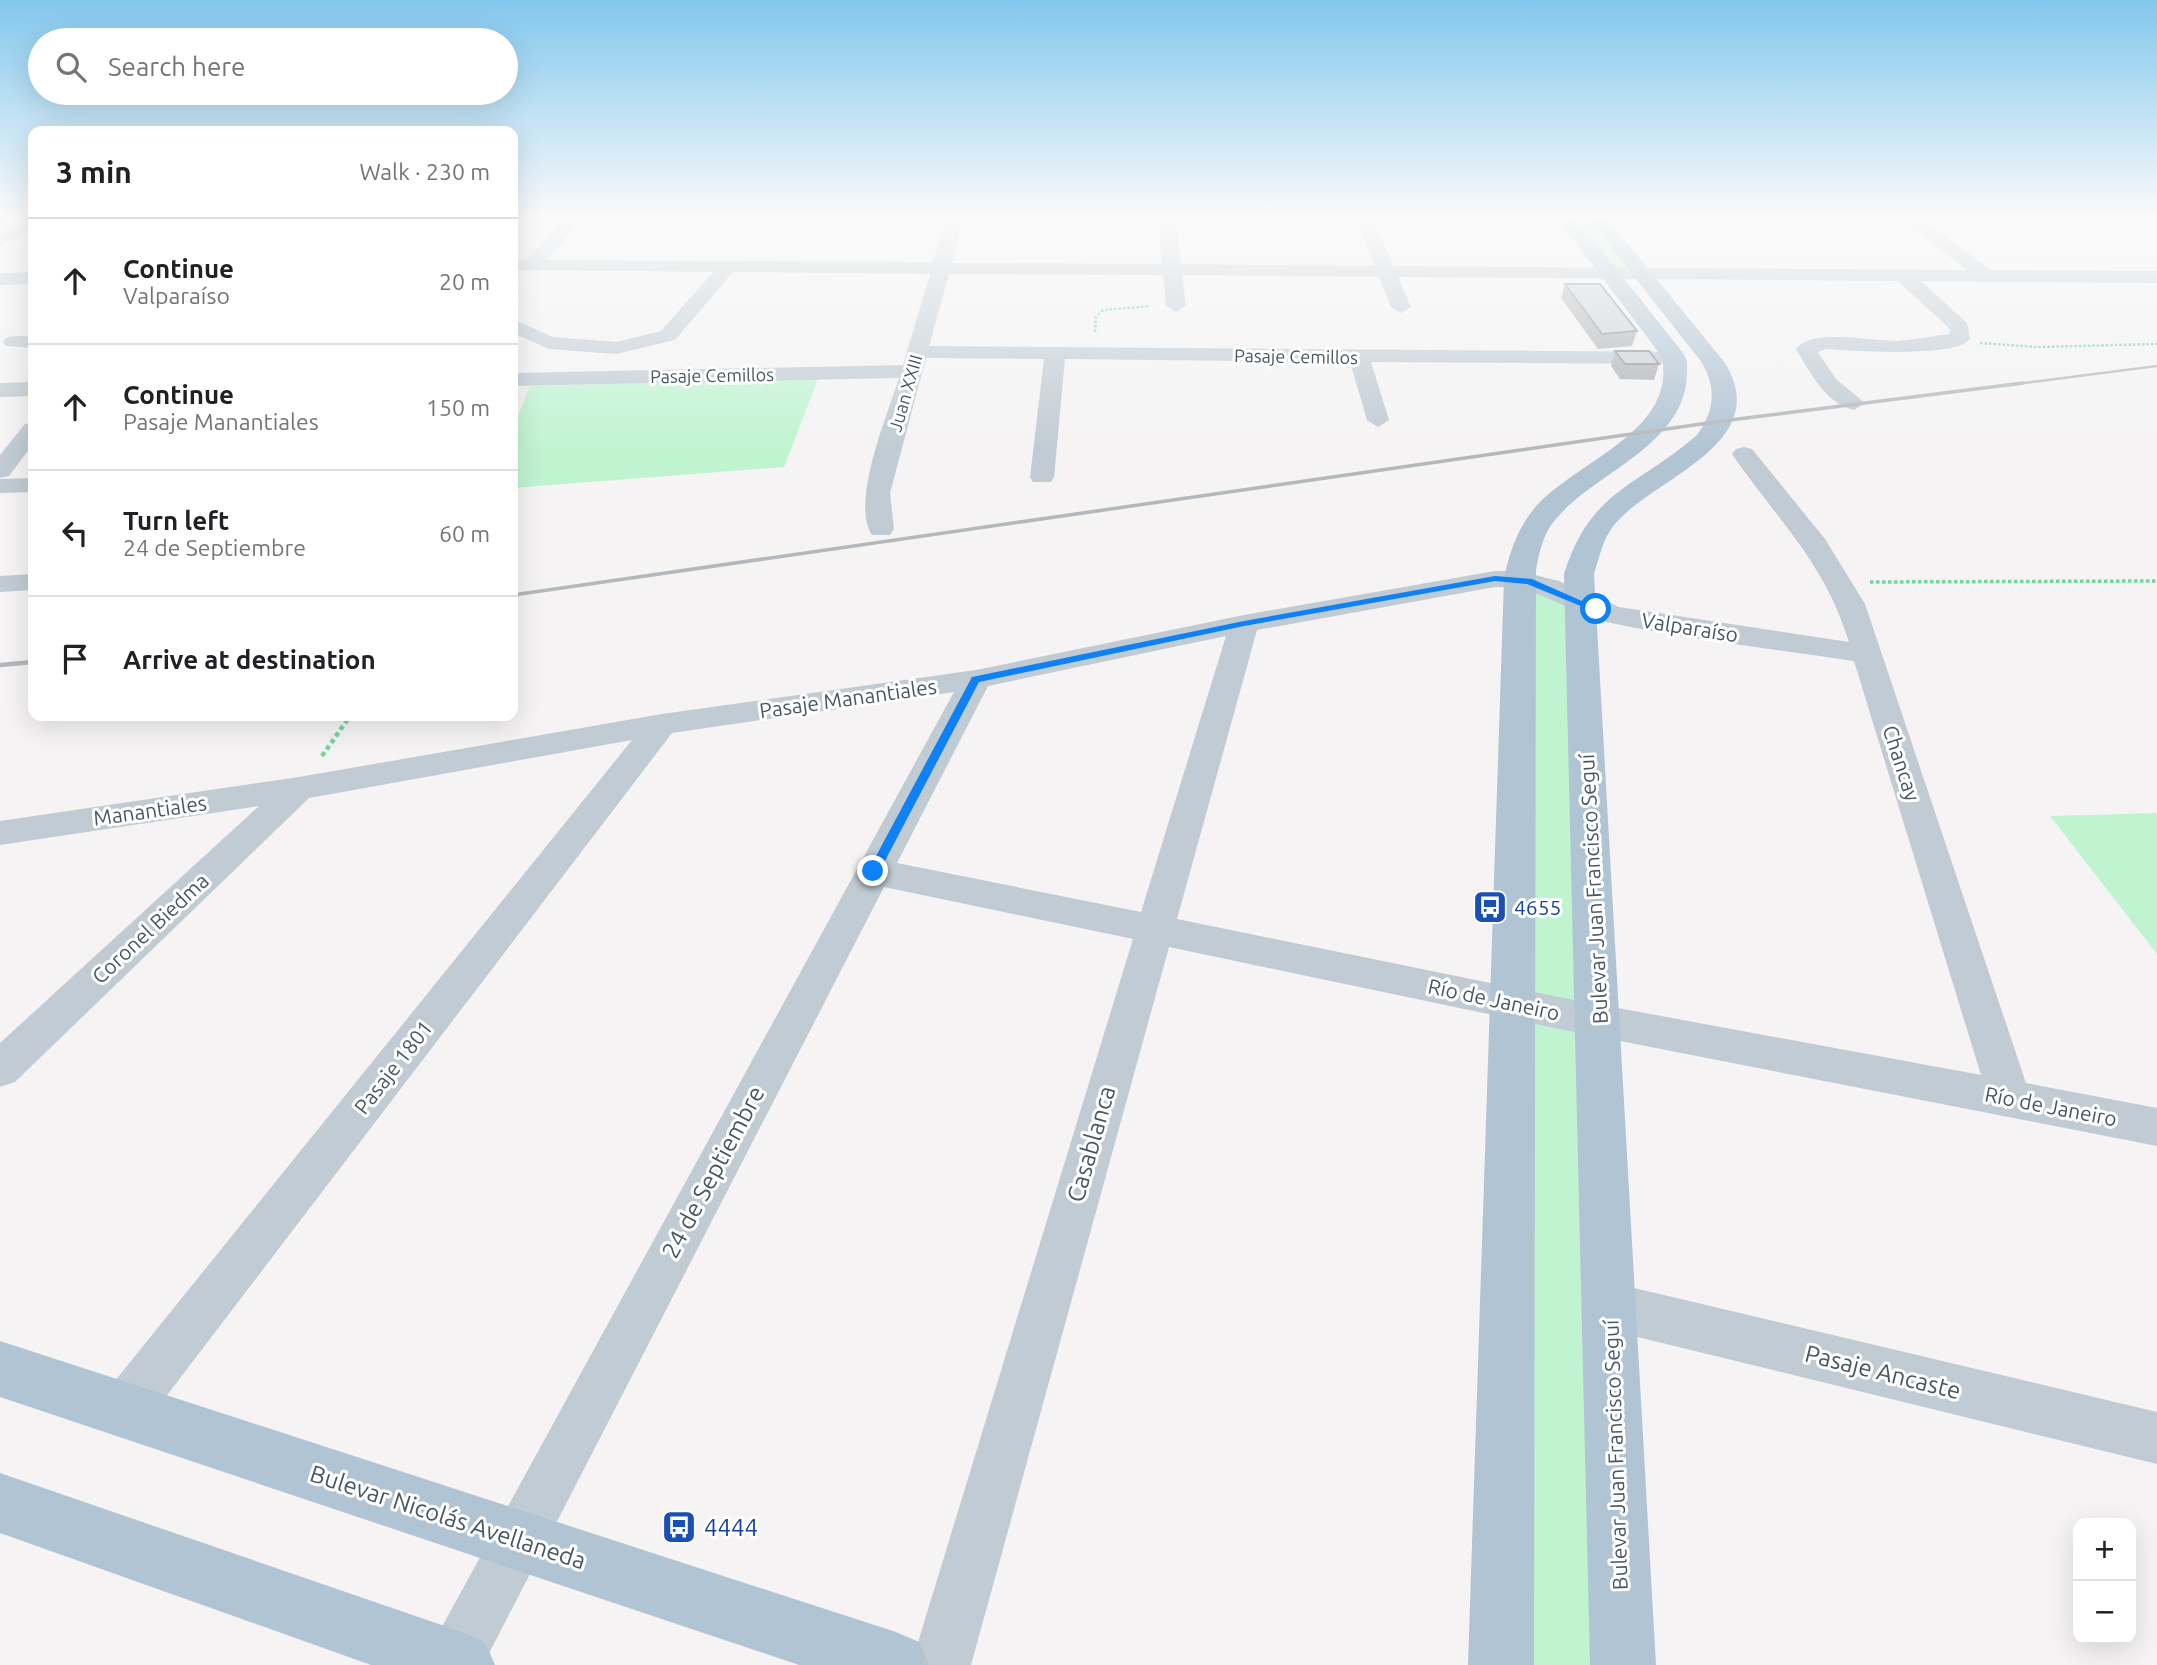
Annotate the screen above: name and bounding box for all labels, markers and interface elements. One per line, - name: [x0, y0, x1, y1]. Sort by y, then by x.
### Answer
- search box: [28, 28, 518, 105]
- icon: search: [52, 48, 90, 86]
- text: Search here: [108, 52, 245, 81]
- text: 3 min: [56, 155, 132, 189]
- text: Walk · 230 m: [359, 159, 490, 184]
- text: Continue: [123, 254, 234, 283]
- icon: ahead: [56, 262, 94, 300]
- text: 20 m: [439, 269, 490, 294]
- text: Valparaíso: [123, 283, 230, 308]
- street label: Pasaje Cemillos: [1234, 345, 1358, 367]
- street label: Juan XXIII: [884, 352, 926, 434]
- street label: Pasaje Cemillos: [650, 364, 774, 386]
- text: Continue: [123, 380, 234, 409]
- icon: ahead: [56, 388, 94, 426]
- text: 150 m: [426, 395, 490, 420]
- text: Pasaje Manantiales: [123, 409, 319, 434]
- text: Turn left: [123, 506, 229, 535]
- icon: left: [56, 514, 94, 552]
- text: 60 m: [439, 521, 490, 546]
- text: 24 de Septiembre: [123, 535, 306, 560]
- route start: [1580, 593, 1611, 624]
- street label: Valparaíso: [1640, 608, 1740, 646]
- icon: arrive: [56, 640, 94, 678]
- text: Arrive at destination: [123, 645, 376, 674]
- street label: Pasaje Manantiales: [758, 674, 938, 722]
- street label: Chancay: [1878, 722, 1926, 804]
- street label: Bulevar Juan Francisco Seguí: [1574, 753, 1612, 1024]
- street label: Manantiales: [92, 790, 208, 830]
- route end: [857, 855, 888, 886]
- street label: Coronel Biedma: [87, 868, 213, 988]
- bus stop icon: 4655: [1471, 888, 1509, 926]
- place label: 4655: [1514, 895, 1561, 919]
- street label: Río de Janeiro: [1426, 973, 1562, 1025]
- street label: Pasaje 1801: [349, 1016, 437, 1118]
- street label: 24 de Septiembre: [656, 1081, 770, 1263]
- street label: Río de Janeiro: [1983, 1081, 2119, 1131]
- street label: Casablanca: [1062, 1083, 1120, 1205]
- street label: Bulevar Juan Francisco Seguí: [1598, 1319, 1632, 1590]
- street label: Pasaje Ancaste: [1802, 1340, 1964, 1404]
- street label: Bulevar Nicolás Avellaneda: [307, 1460, 589, 1574]
- bus stop icon: 4444: [660, 1508, 698, 1546]
- place label: 4444: [704, 1514, 758, 1541]
- map controls: [2073, 1518, 2136, 1644]
- button: +: [2073, 1518, 2136, 1581]
- button: −: [2073, 1581, 2136, 1644]

